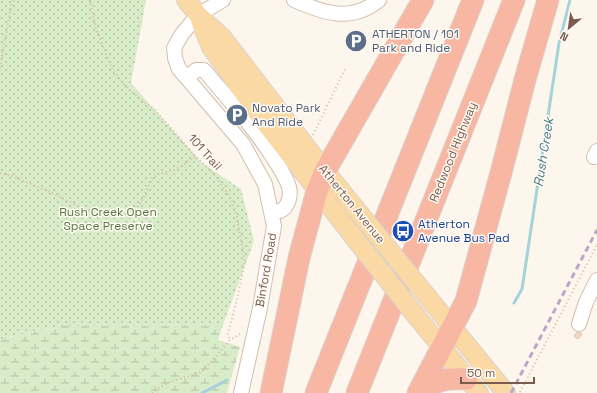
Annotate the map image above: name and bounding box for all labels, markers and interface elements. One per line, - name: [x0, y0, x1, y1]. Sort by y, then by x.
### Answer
- north arrow: [549, 8, 589, 48]
- place label: ATHERTON / 101 Park and Ride: [372, 26, 459, 56]
- parking icon: ATHERTON / 101 Park and Ride: [343, 28, 369, 54]
- text: N: [558, 29, 571, 45]
- street label: Redwood Highway: [426, 99, 480, 205]
- place label: Novato Park And Ride: [252, 100, 321, 130]
- parking icon: Novato Park And Ride: [224, 102, 250, 128]
- water label: Rush Creek: [530, 114, 558, 188]
- street label: 101 Trail: [184, 130, 226, 174]
- street label: Atherton Avenue: [315, 161, 389, 247]
- park label: Rush Creek Open Space Preserve: [59, 204, 157, 234]
- place label: Atherton Avenue Bus Pad: [418, 216, 510, 246]
- bus stop icon: Atherton Avenue Bus Pad: [390, 218, 416, 244]
- street label: Binford Road: [252, 232, 280, 308]
- scale bar: [461, 359, 534, 385]
- text: 50 m: [467, 365, 495, 381]

